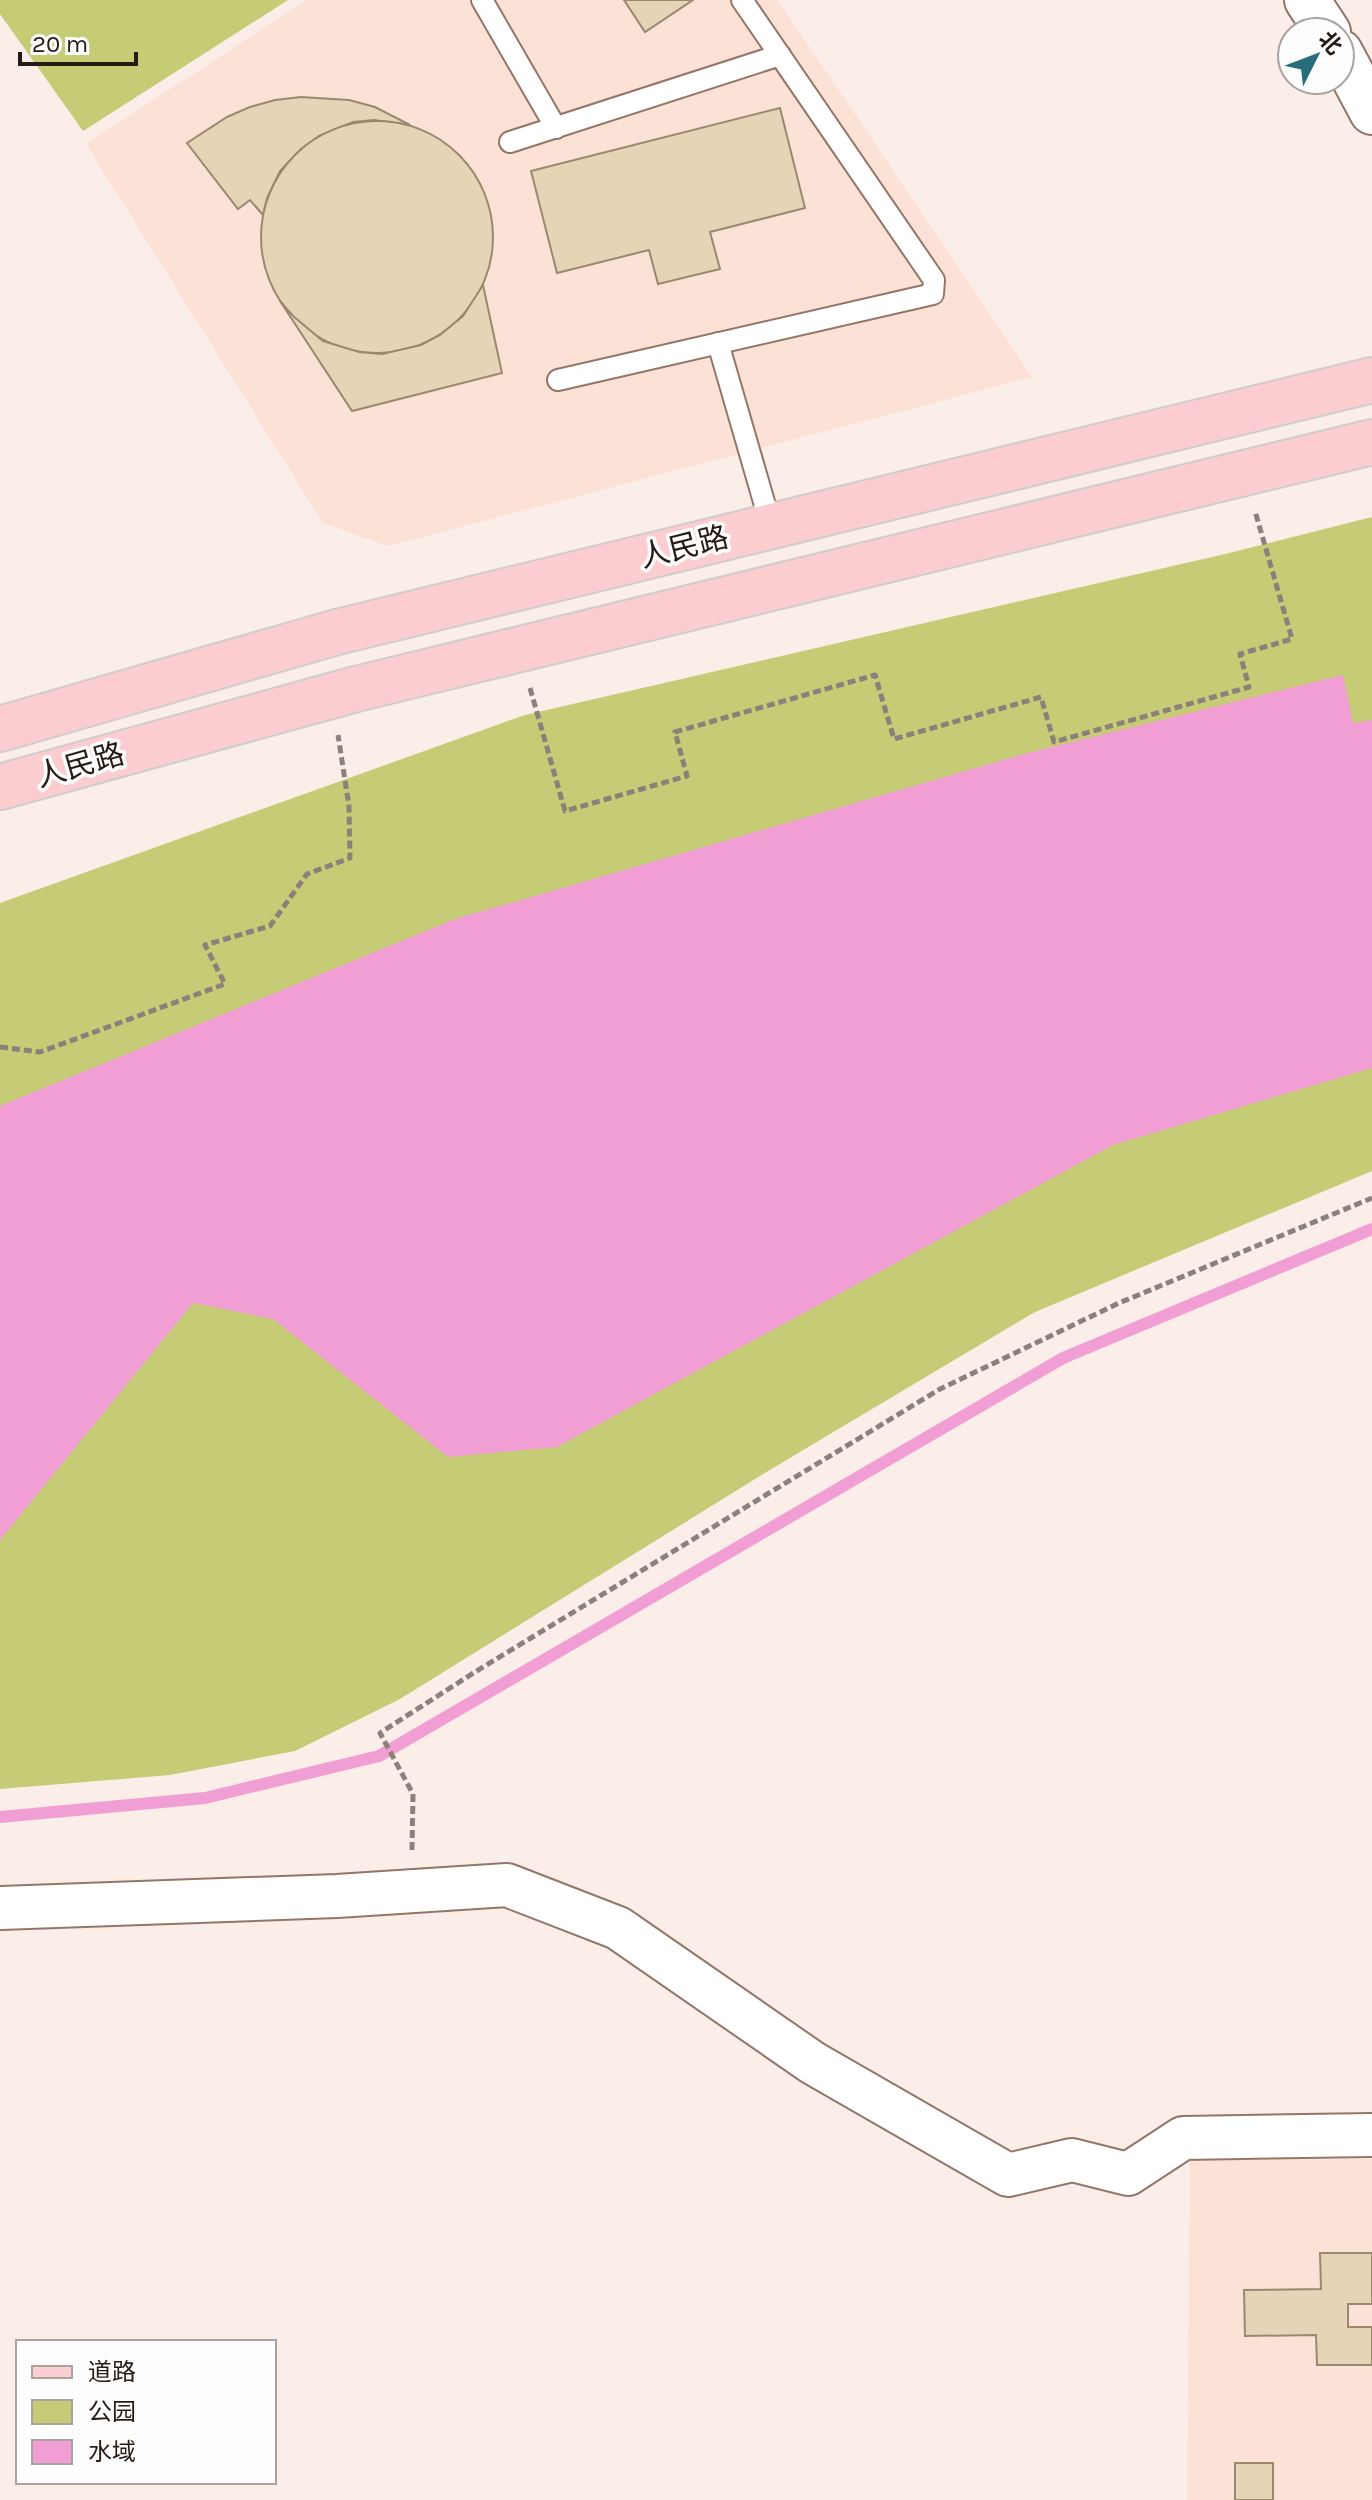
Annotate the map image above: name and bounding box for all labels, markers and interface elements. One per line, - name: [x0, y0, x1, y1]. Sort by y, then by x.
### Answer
- scale bar: [20, 16, 136, 66]
- north arrow: [1276, 16, 1356, 96]
- text: 北: [1313, 26, 1347, 60]
- text: 20 m: [32, 30, 88, 58]
- street label: 人民路: [636, 519, 732, 575]
- street label: 人民路: [32, 735, 128, 795]
- legend: [16, 2340, 276, 2484]
- text: 道路: [88, 2358, 136, 2386]
- text: 公园: [88, 2398, 136, 2426]
- text: 水域: [88, 2438, 136, 2466]

